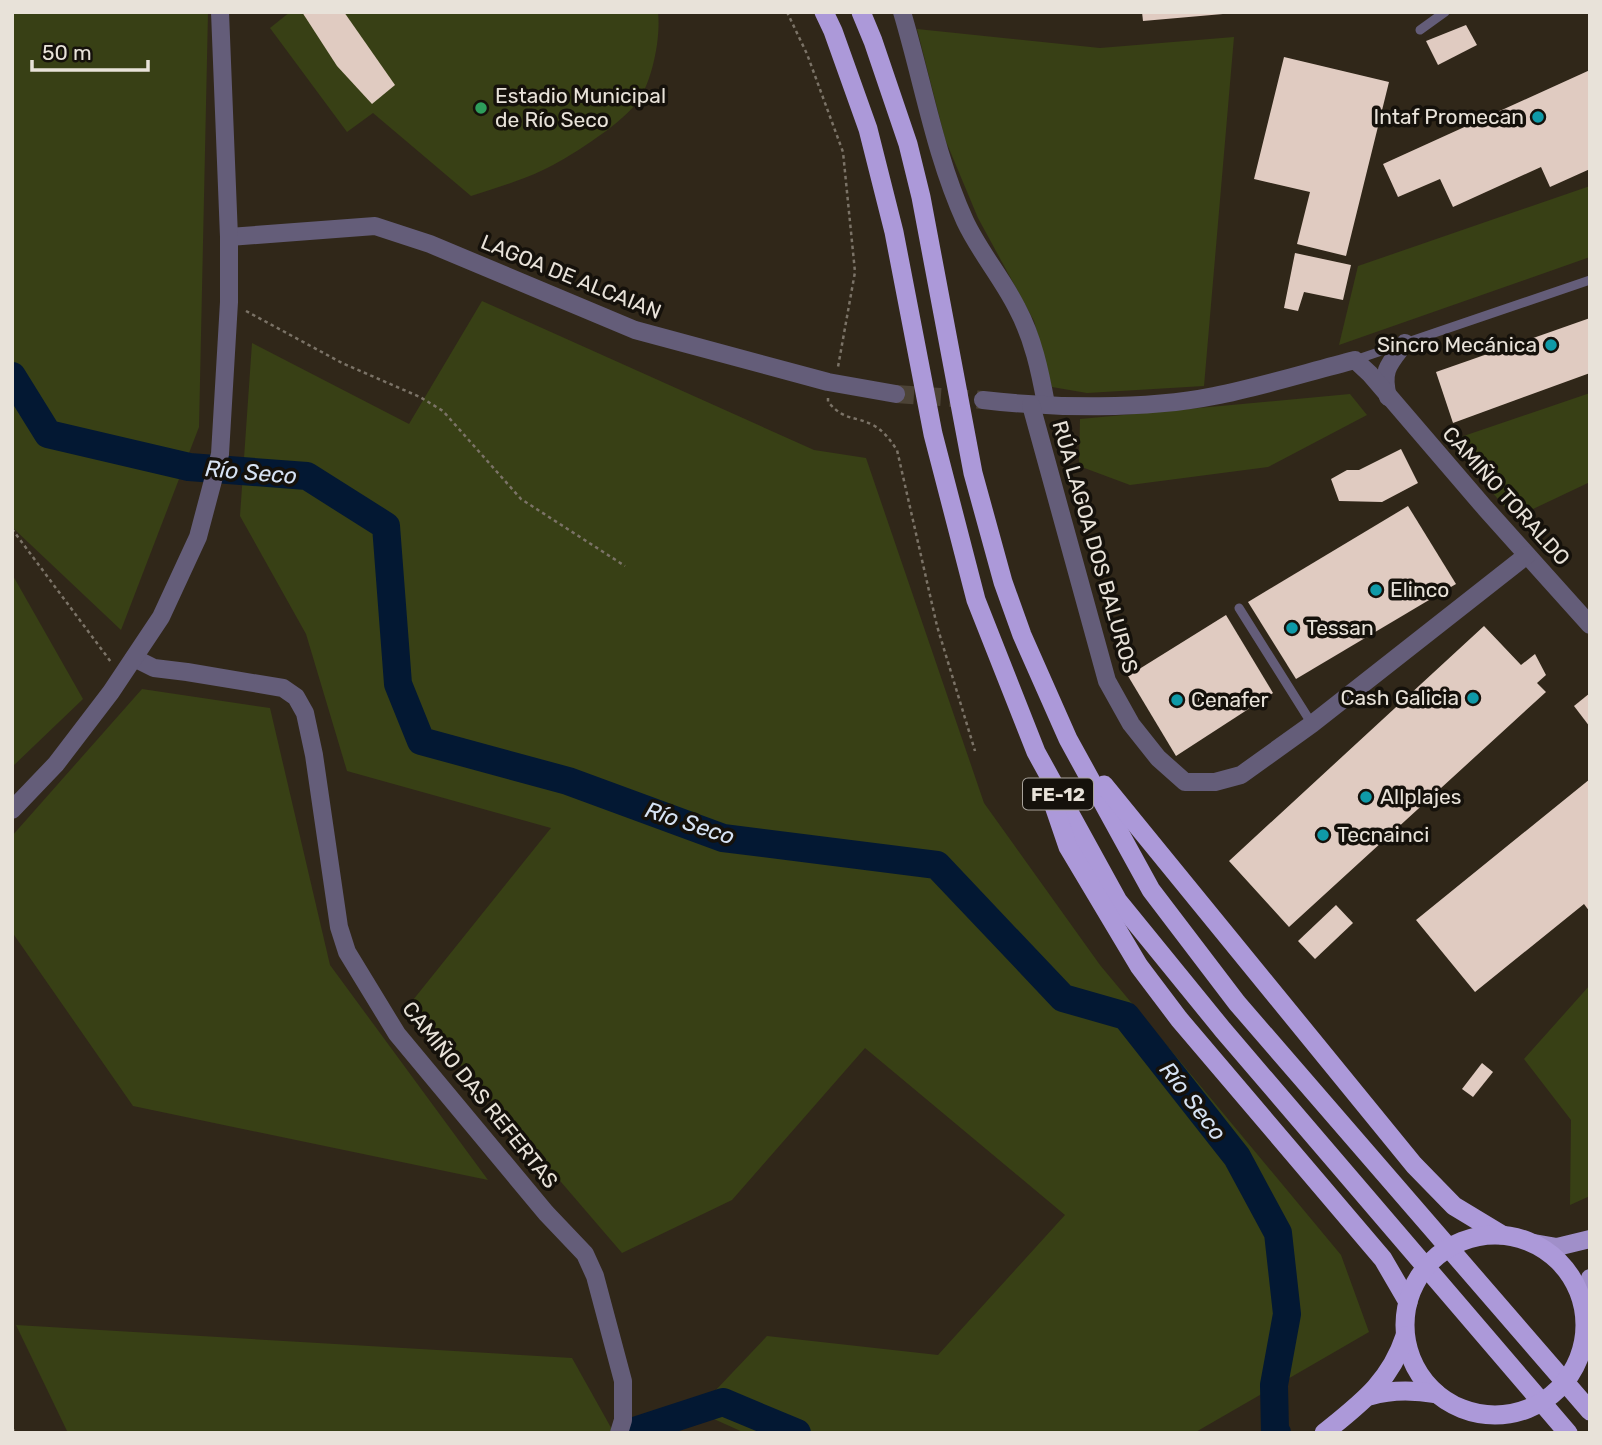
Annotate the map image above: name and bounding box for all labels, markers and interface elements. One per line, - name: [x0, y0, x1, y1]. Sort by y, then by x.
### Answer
- scale bar: [32, 28, 147, 72]
- text: 50 m: [42, 40, 92, 65]
- place label: Estadio Municipal de Río Seco: [495, 83, 666, 132]
- marker: Estadio Municipal de Río Seco: [473, 100, 489, 116]
- place label: Intaf Promecan: [1374, 104, 1524, 129]
- marker: Intaf Promecan: [1530, 109, 1546, 125]
- street label: LAGOA DE ALCAIAN: [477, 229, 665, 324]
- place label: Sincro Mecánica: [1377, 332, 1537, 357]
- marker: Sincro Mecánica: [1543, 337, 1559, 353]
- street label: RÚA LAGOA DOS BALUROS: [1047, 418, 1144, 676]
- street label: CAMIÑO TORALDO: [1437, 421, 1575, 570]
- water label: Río Seco: [204, 454, 298, 490]
- place label: Elinco: [1390, 577, 1449, 602]
- marker: Elinco: [1368, 582, 1384, 598]
- place label: Tessan: [1306, 615, 1374, 640]
- marker: Tessan: [1284, 620, 1300, 636]
- place label: Cash Galicia: [1340, 685, 1459, 710]
- place label: Cenafer: [1191, 687, 1269, 712]
- marker: Cash Galicia: [1465, 690, 1481, 706]
- marker: Cenafer: [1169, 692, 1185, 708]
- road number: FE-12: [1023, 778, 1093, 810]
- place label: Allplajes: [1380, 784, 1462, 809]
- marker: Allplajes: [1358, 789, 1374, 805]
- water label: Río Seco: [642, 795, 738, 851]
- place label: Tecnainci: [1337, 822, 1429, 847]
- marker: Tecnainci: [1315, 827, 1331, 843]
- street label: CAMIÑO DAS REFERTAS: [397, 996, 563, 1193]
- water label: Río Seco: [1153, 1056, 1233, 1146]

